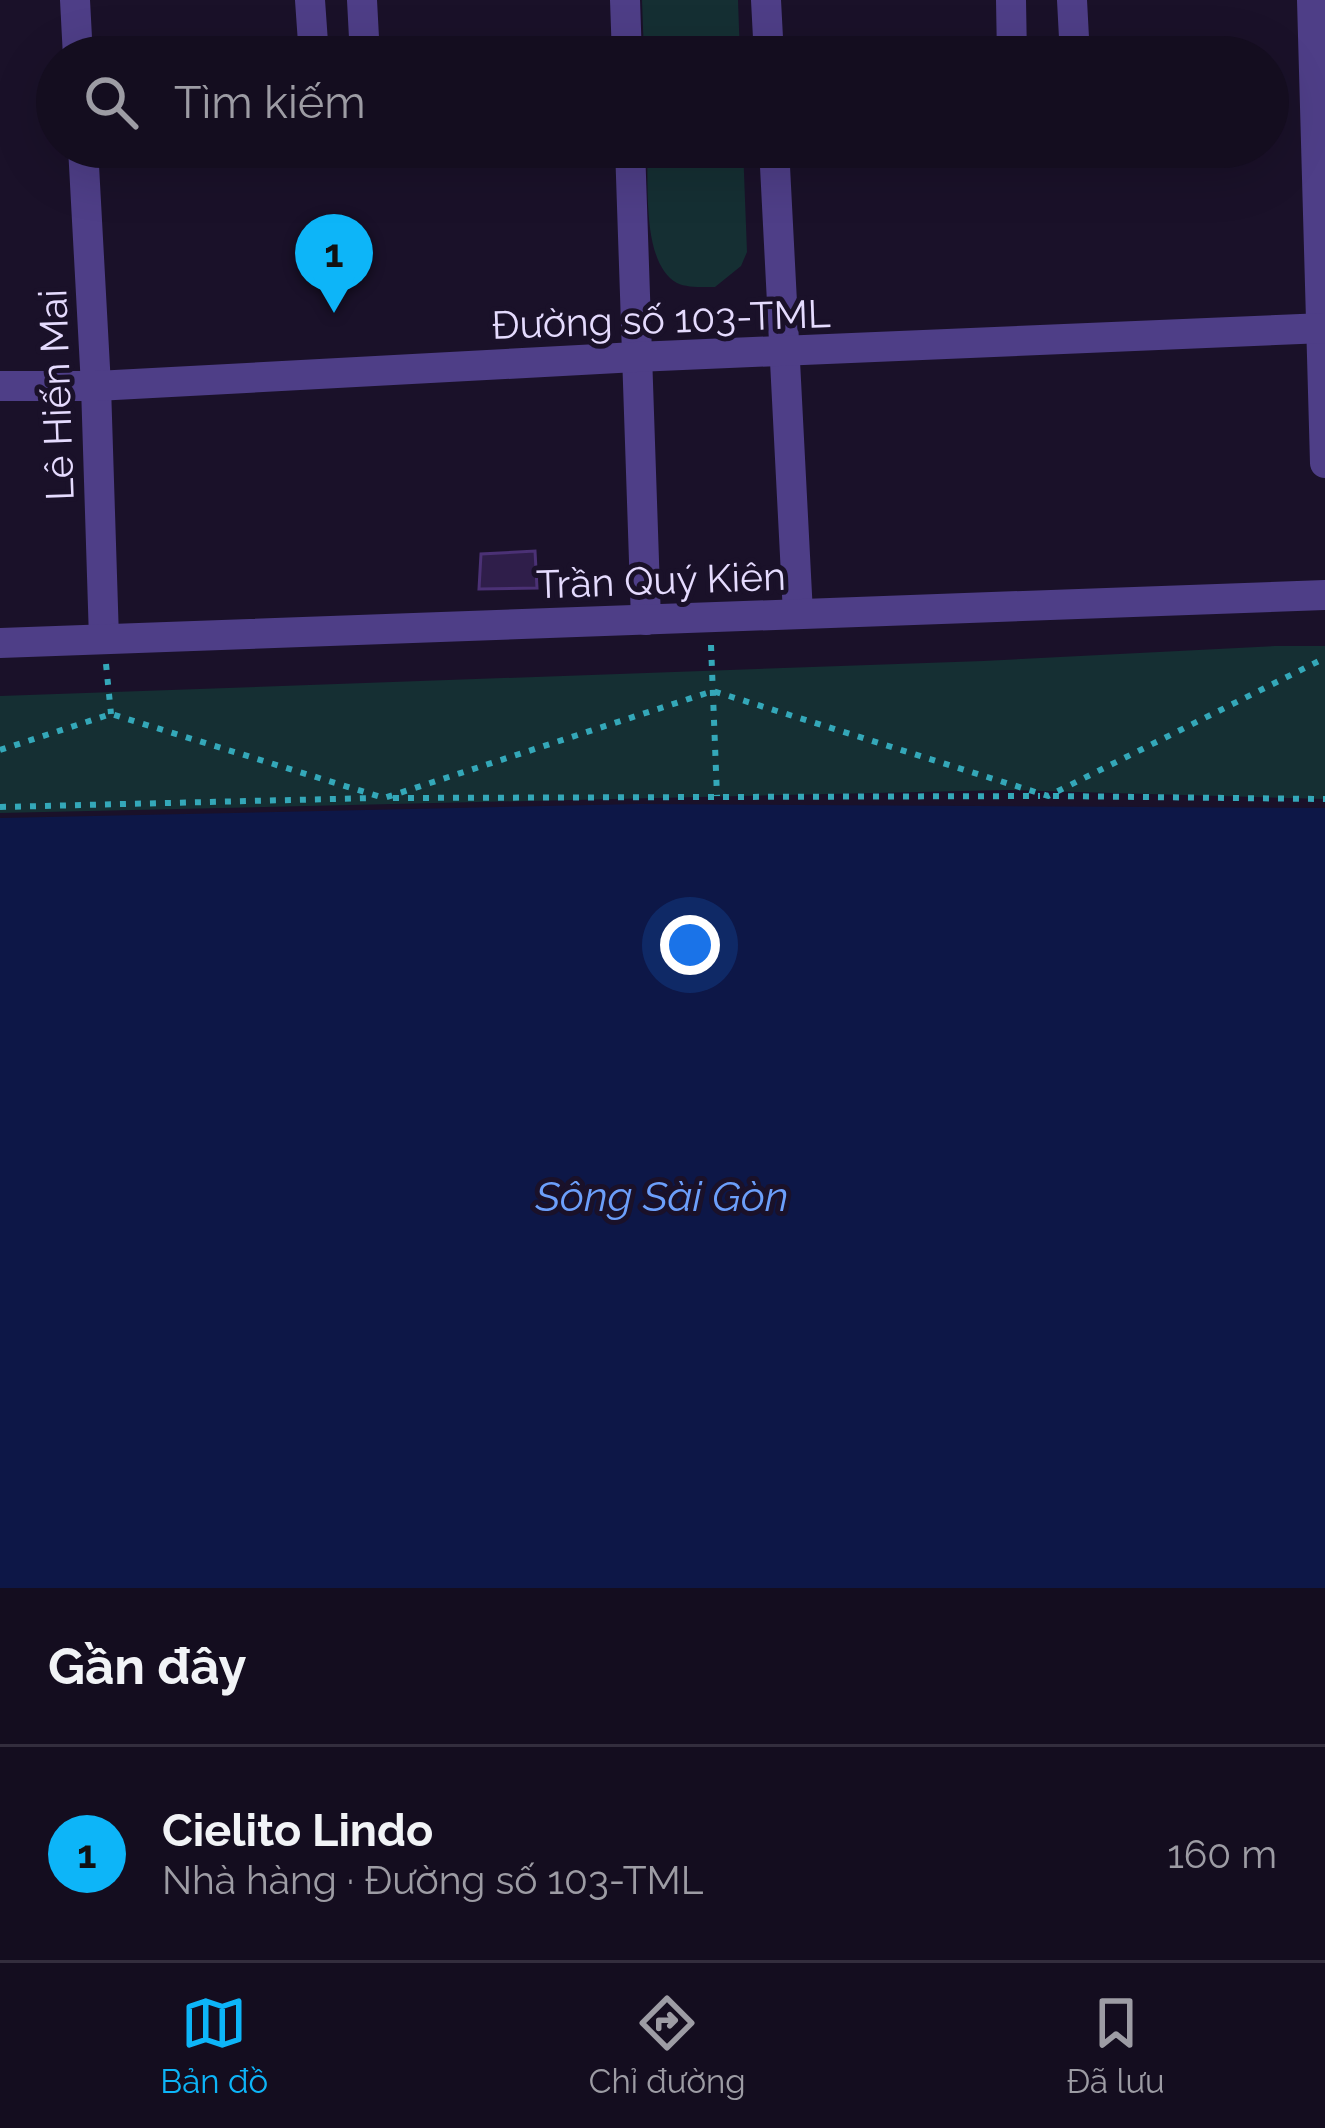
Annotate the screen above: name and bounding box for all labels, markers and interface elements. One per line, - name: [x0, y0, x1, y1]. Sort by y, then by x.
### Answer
- search box: [36, 36, 1289, 168]
- icon: search: [78, 69, 144, 135]
- text: Tìm kiếm: [174, 76, 366, 129]
- pin: 1: [295, 214, 373, 313]
- street label: Lê Hiến Mai: [29, 288, 83, 502]
- street label: Đường số 103-TML: [491, 290, 832, 348]
- street label: Trần Quý Kiên: [535, 553, 787, 607]
- your location: [660, 915, 720, 975]
- water label: Sông Sài Gòn: [535, 1172, 788, 1221]
- text: Gần đây: [48, 1636, 247, 1696]
- text: Cielito Lindo: [162, 1804, 433, 1857]
- text: 1: [77, 1831, 97, 1877]
- text: 160 m: [1167, 1831, 1277, 1877]
- text: Nhà hàng · Đường số 103-TML: [162, 1857, 703, 1903]
- tab: Bản đồ: [160, 1990, 268, 2101]
- tab: Chỉ đường: [589, 1990, 746, 2101]
- tab: Đã lưu: [1066, 1990, 1165, 2101]

